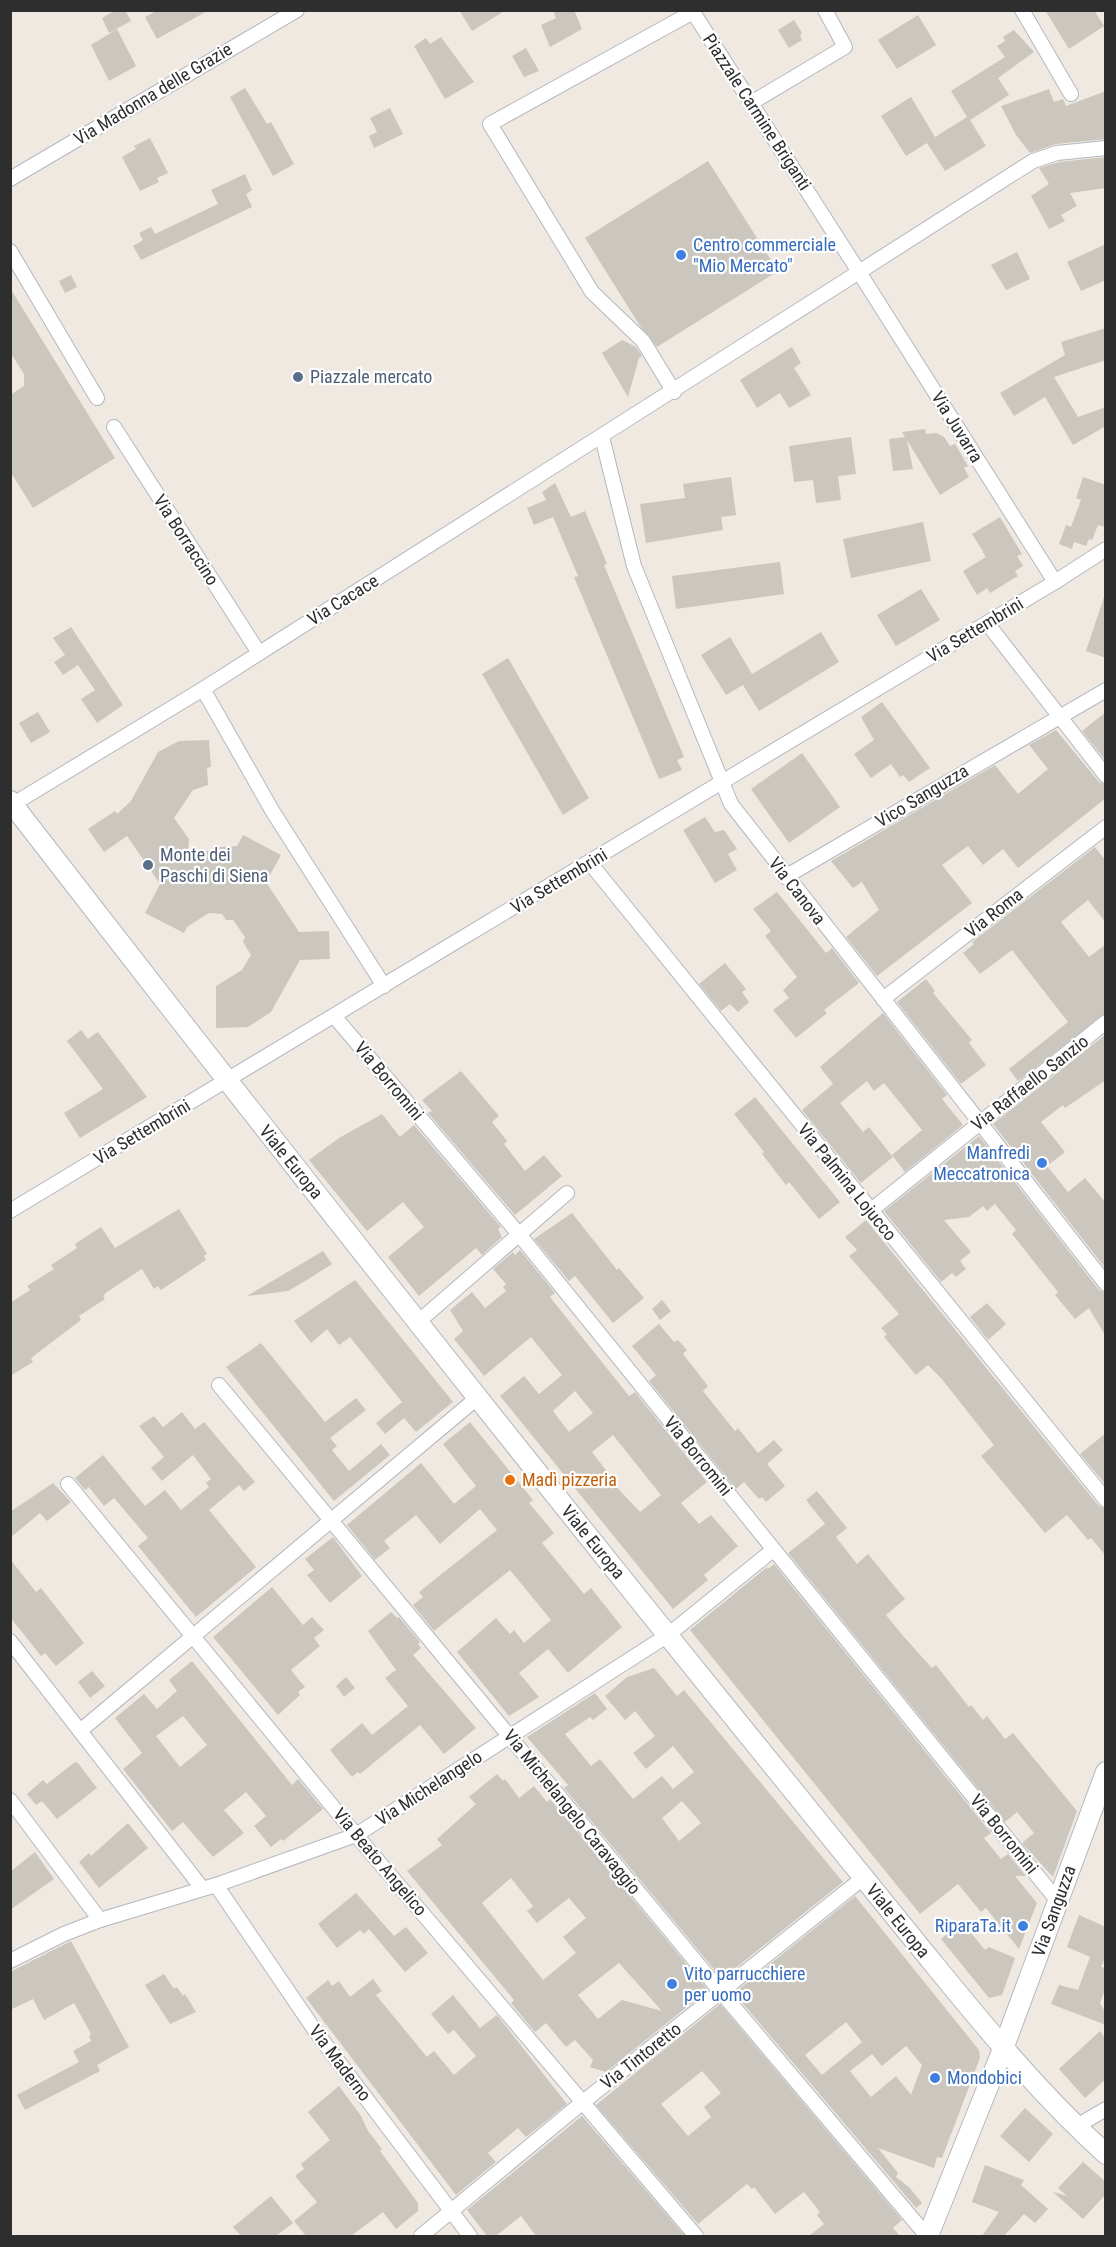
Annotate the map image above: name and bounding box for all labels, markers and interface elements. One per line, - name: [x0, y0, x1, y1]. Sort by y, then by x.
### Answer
- street label: Piazzale Carmine Briganti: [699, 30, 816, 194]
- street label: Via Madonna delle Grazie: [70, 38, 235, 149]
- place label: Centro commerciale "Mio Mercato": [693, 234, 836, 276]
- marker: Centro commerciale "Mio Mercato": [674, 248, 688, 262]
- place label: Piazzale mercato: [310, 366, 432, 387]
- marker: Piazzale mercato: [291, 370, 305, 384]
- street label: Via Juvarra: [927, 387, 987, 466]
- street label: Via Borraccino: [149, 491, 223, 589]
- street label: Via Cacace: [303, 570, 382, 630]
- street label: Via Settembrini: [923, 593, 1027, 667]
- street label: Vico Sanguzza: [872, 760, 972, 831]
- place label: Monte dei Paschi di Siena: [160, 844, 268, 886]
- street label: Via Settembrini: [507, 844, 611, 918]
- street label: Via Canova: [765, 853, 830, 929]
- marker: Monte dei Paschi di Siena: [141, 858, 155, 872]
- street label: Via Roma: [961, 883, 1027, 942]
- street label: Via Raffaello Sanzio: [967, 1030, 1092, 1135]
- street label: Via Borromini: [350, 1037, 428, 1124]
- street label: Via Settembrini: [90, 1095, 194, 1169]
- street label: Via Palmina Lojucco: [794, 1119, 901, 1245]
- street label: Viale Europa: [255, 1121, 328, 1203]
- place label: Manfredi Meccatronica: [933, 1142, 1030, 1184]
- marker: Manfredi Meccatronica: [1035, 1156, 1049, 1170]
- street label: Via Borromini: [660, 1412, 737, 1500]
- place label: Madì pizzeria: [522, 1469, 617, 1490]
- marker: Madì pizzeria: [503, 1473, 517, 1487]
- street label: Viale Europa: [557, 1501, 630, 1583]
- street label: Via Michelangelo Caravaggio: [499, 1725, 645, 1898]
- street label: Via Michelangelo: [372, 1746, 486, 1830]
- street label: Via Borromini: [966, 1790, 1043, 1878]
- street label: Via Beato Angelico: [329, 1804, 432, 1920]
- street label: Via Sanguzza: [1027, 1862, 1080, 1959]
- street label: Viale Europa: [862, 1880, 935, 1962]
- place label: RiparaTa.it: [935, 1915, 1011, 1936]
- marker: RiparaTa.it: [1016, 1919, 1030, 1933]
- place label: Vito parrucchiere per uomo: [684, 1963, 805, 2005]
- marker: Vito parrucchiere per uomo: [665, 1977, 679, 1991]
- street label: Via Tintoretto: [596, 2018, 685, 2094]
- street label: Via Maderno: [305, 2021, 376, 2105]
- place label: Mondobici: [947, 2067, 1022, 2088]
- marker: Mondobici: [928, 2071, 942, 2085]

